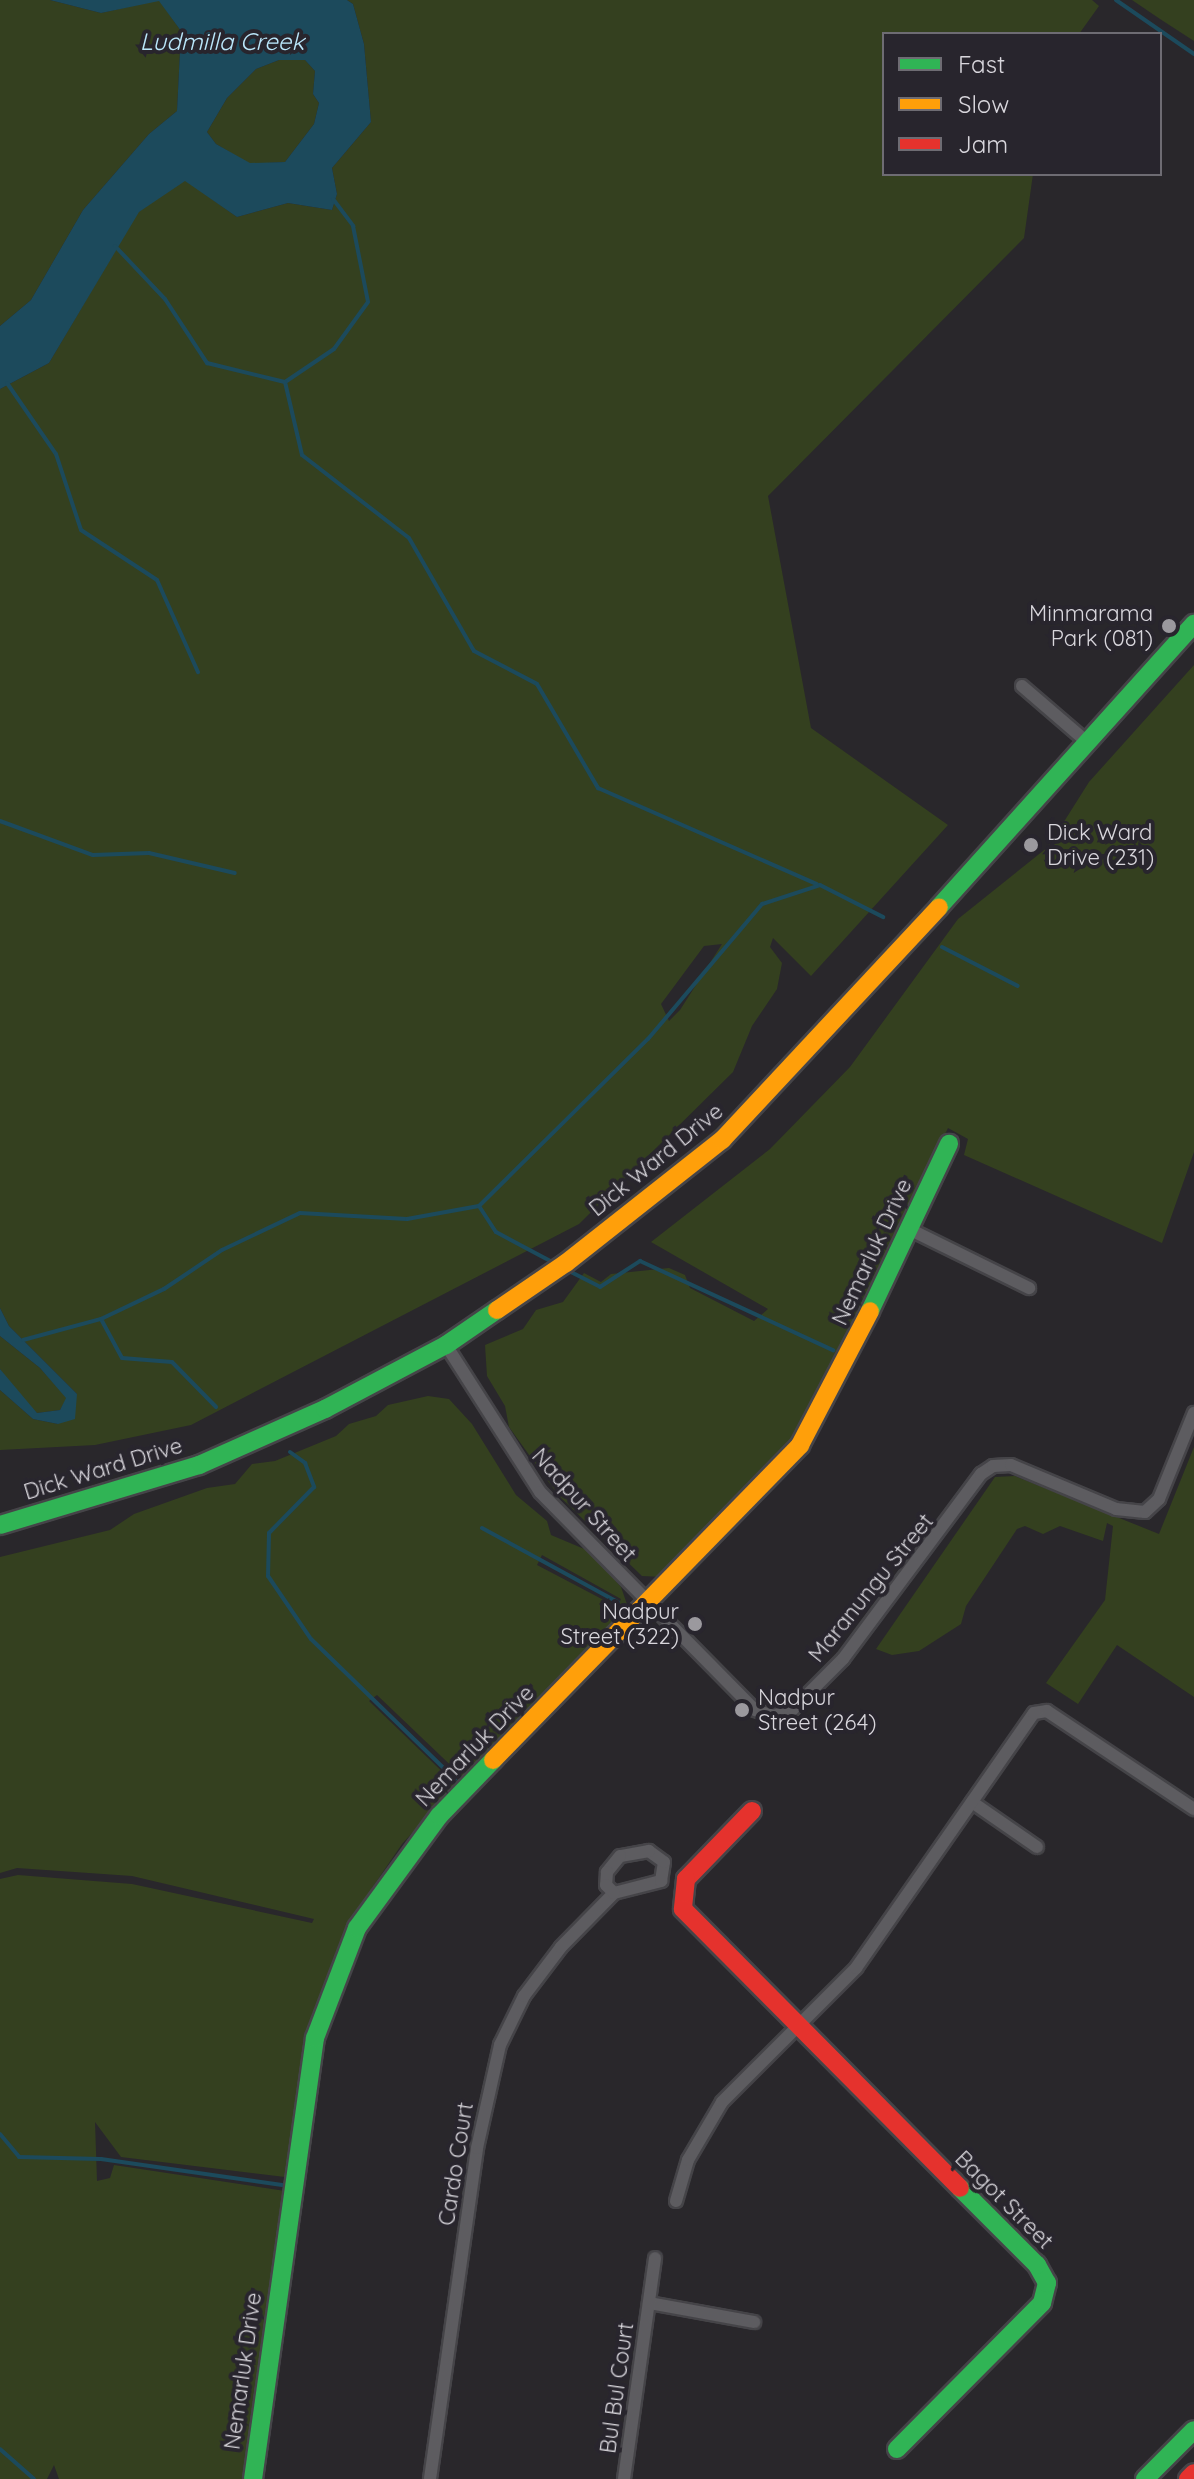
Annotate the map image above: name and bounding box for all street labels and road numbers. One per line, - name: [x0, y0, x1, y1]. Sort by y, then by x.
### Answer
- street label: Dick Ward Drive: [584, 1098, 728, 1222]
- street label: Nemarluk Drive: [827, 1175, 917, 1329]
- street label: Dick Ward Drive: [21, 1432, 185, 1506]
- street label: Nadpur Street: [526, 1443, 642, 1567]
- street label: Maranungu Street: [803, 1509, 939, 1667]
- street label: Nemarluk Drive: [410, 1680, 540, 1812]
- street label: Cardo Court: [433, 2100, 479, 2228]
- street label: Bagot Street: [949, 2145, 1059, 2255]
- street label: Nemarluk Drive: [219, 2291, 267, 2451]
- street label: Bul Bul Court: [595, 2321, 639, 2455]

